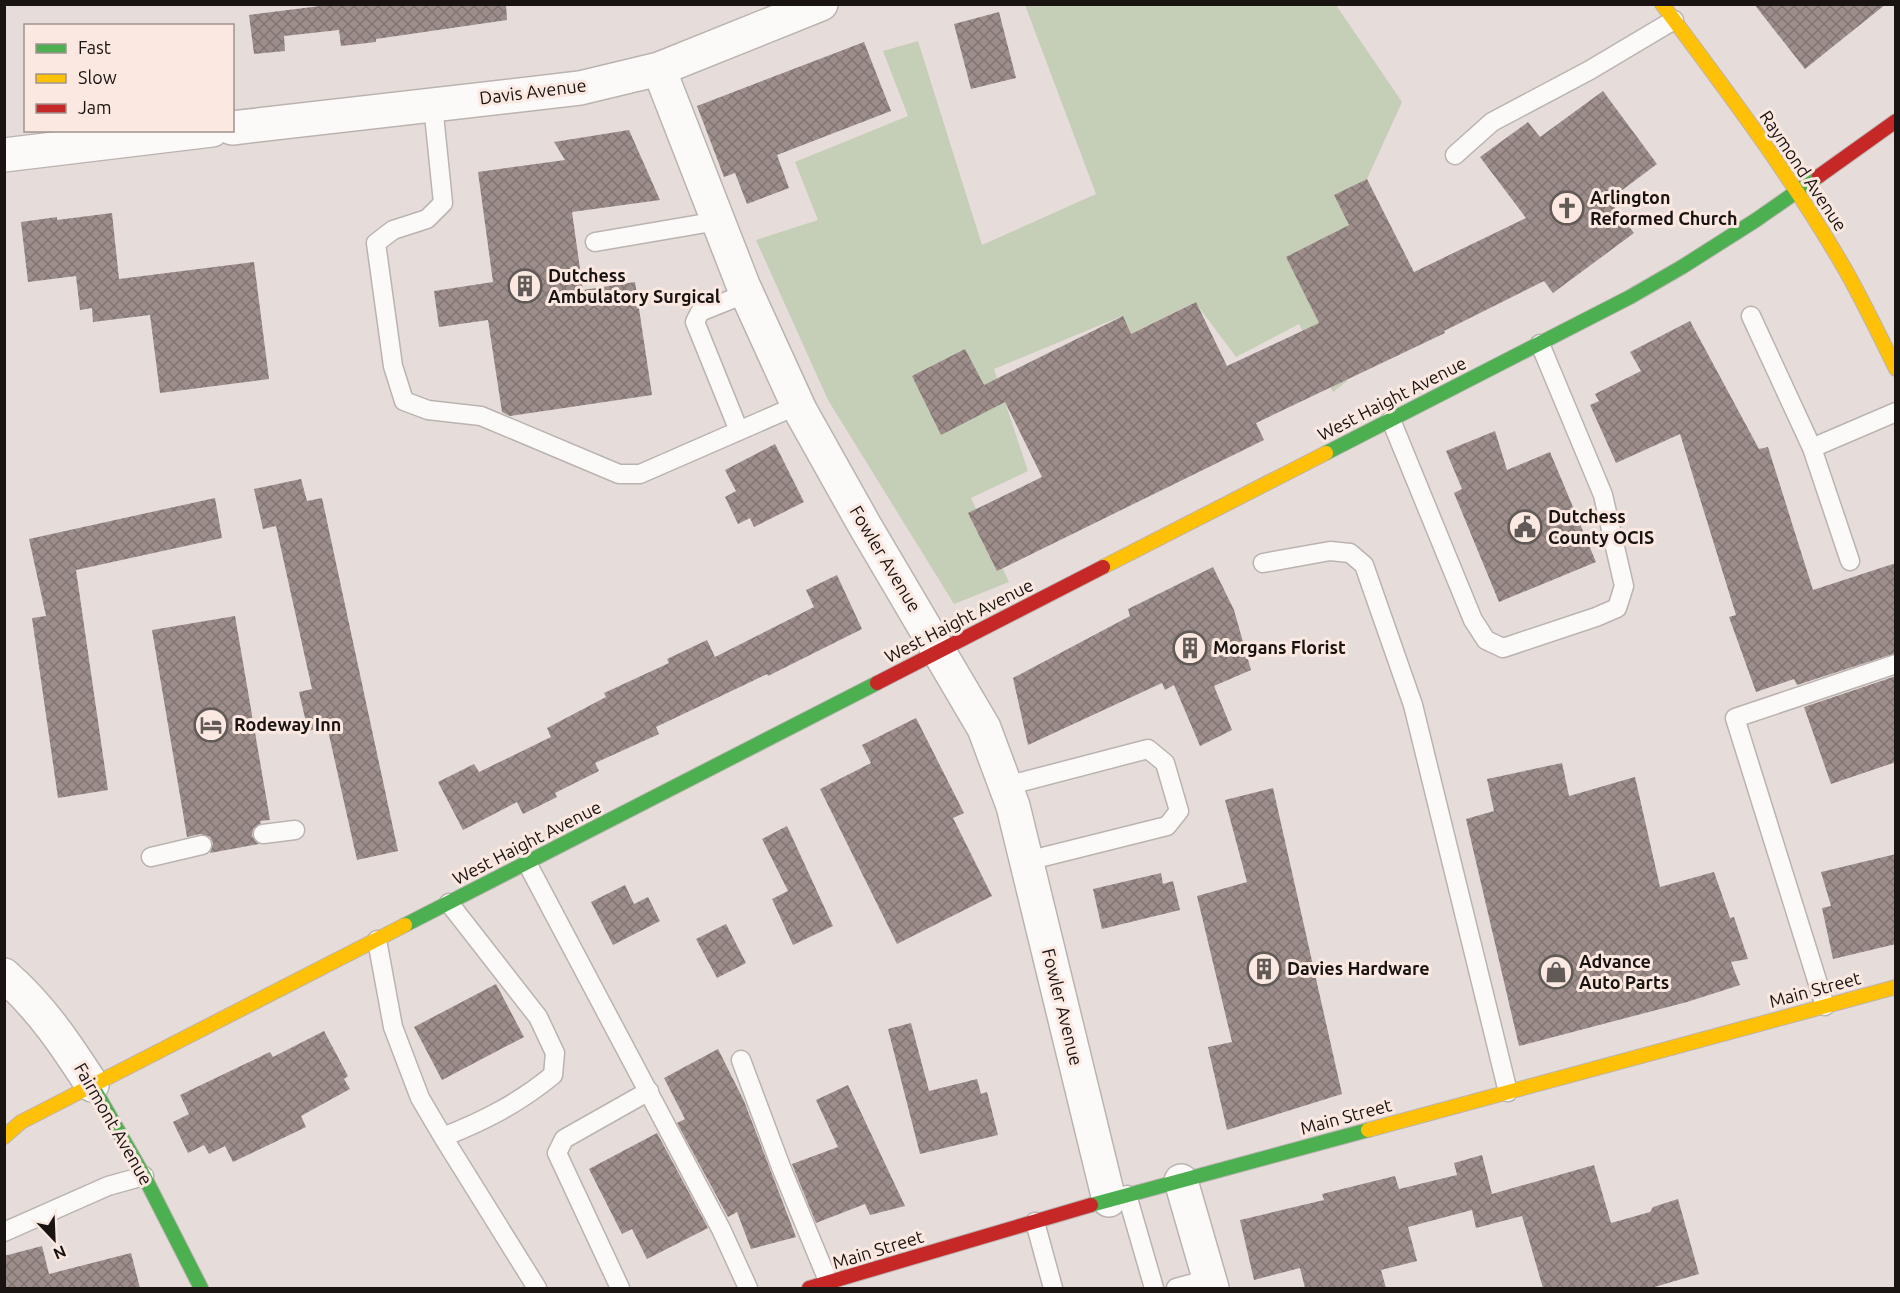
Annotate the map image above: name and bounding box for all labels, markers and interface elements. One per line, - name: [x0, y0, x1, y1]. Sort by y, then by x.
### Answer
- legend: [24, 24, 234, 132]
- text: Fast: [78, 37, 111, 57]
- text: Slow: [78, 67, 117, 87]
- street label: Davis Avenue: [478, 75, 588, 107]
- text: Jam: [78, 97, 112, 117]
- street label: Raymond Avenue: [1756, 107, 1851, 234]
- place label: Arlington Reformed Church: [1590, 187, 1737, 228]
- church icon: Arlington Reformed Church: [1549, 190, 1585, 226]
- place label: Dutchess Ambulatory Surgical: [548, 265, 721, 306]
- building icon: Dutchess Ambulatory Surgical: [507, 268, 543, 304]
- street label: West Haight Avenue: [1314, 352, 1469, 444]
- street label: Fowler Avenue: [846, 502, 925, 615]
- place label: Dutchess County OCIS: [1548, 506, 1654, 547]
- public building icon: Dutchess County OCIS: [1507, 509, 1543, 545]
- street label: West Haight Avenue: [881, 574, 1036, 666]
- building icon: Morgans Florist: [1172, 630, 1208, 666]
- place label: Morgans Florist: [1213, 637, 1346, 657]
- hotel icon: Rodeway Inn: [193, 707, 229, 743]
- place label: Rodeway Inn: [234, 714, 341, 734]
- street label: West Haight Avenue: [449, 796, 604, 888]
- street label: Fowler Avenue: [1039, 946, 1087, 1067]
- building icon: Davies Hardware: [1246, 951, 1282, 987]
- place label: Advance Auto Parts: [1579, 951, 1669, 992]
- shop icon: Advance Auto Parts: [1538, 954, 1574, 990]
- place label: Davies Hardware: [1287, 958, 1430, 978]
- street label: Main Street: [1767, 967, 1863, 1011]
- street label: Fairmont Avenue: [71, 1059, 157, 1188]
- street label: Main Street: [1298, 1094, 1394, 1138]
- north arrow: [24, 1209, 84, 1269]
- street label: Main Street: [830, 1226, 926, 1272]
- text: N: [51, 1242, 69, 1263]

